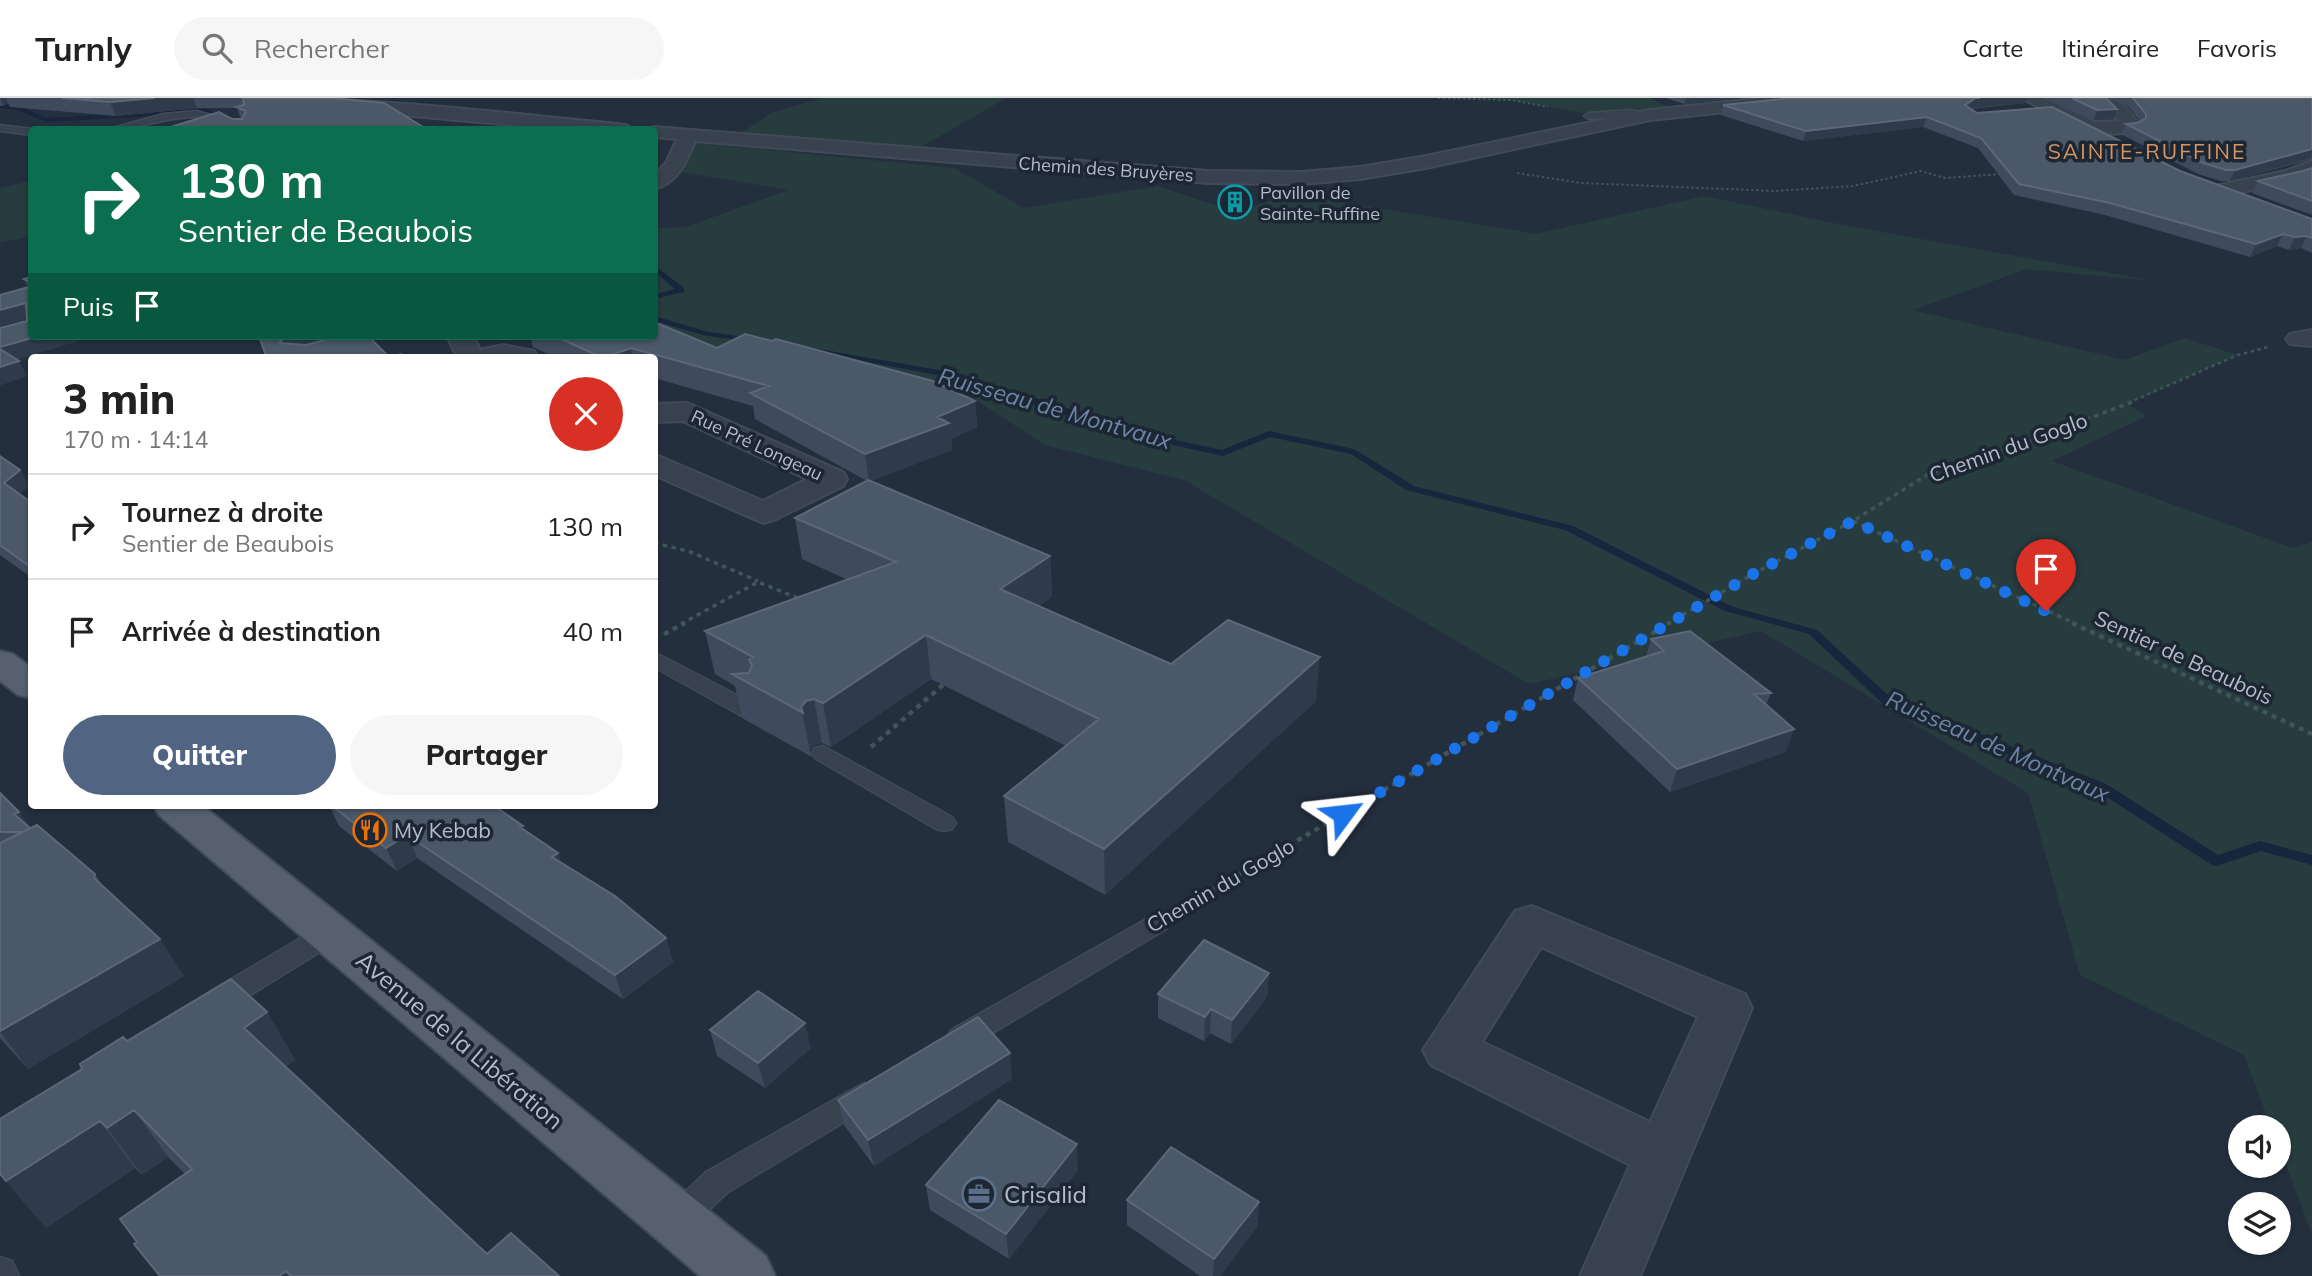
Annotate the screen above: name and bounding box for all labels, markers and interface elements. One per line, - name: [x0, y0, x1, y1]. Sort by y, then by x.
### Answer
- search box: [174, 17, 664, 80]
- text: Turnly: [35, 28, 132, 69]
- icon: search: [198, 29, 236, 67]
- text: Rechercher: [254, 32, 389, 65]
- text: Carte: [1962, 33, 2023, 63]
- text: Itinéraire: [2061, 33, 2159, 63]
- text: Favoris: [2197, 33, 2277, 63]
- district label: SAINTE-RUFFINE: [2048, 138, 2246, 164]
- text: 130 m: [178, 149, 324, 210]
- street label: Chemin des Bruyères: [1018, 151, 1195, 187]
- icon: right: [63, 154, 154, 245]
- place label: Pavillon de Sainte-Ruffine: [1260, 181, 1380, 225]
- building icon: Pavillon de Sainte-Ruffine: [1216, 183, 1254, 221]
- text: Sentier de Beaubois: [178, 210, 473, 250]
- icon: arrive: [128, 287, 166, 325]
- text: Puis: [63, 290, 114, 323]
- water label: Ruisseau de Montvaux: [935, 361, 1176, 455]
- text: 3 min: [63, 372, 176, 425]
- button: close: [549, 377, 623, 451]
- street label: Rue Pré Longeau: [688, 405, 826, 485]
- street label: Chemin du Goglo: [1925, 406, 2091, 488]
- text: 170 m · 14:14: [63, 425, 208, 454]
- text: Tournez à droite: [122, 496, 323, 529]
- icon: right: [63, 508, 101, 546]
- text: 130 m: [547, 510, 623, 543]
- text: Sentier de Beaubois: [122, 529, 334, 558]
- pin: [2016, 539, 2076, 611]
- icon: arrive: [2027, 550, 2065, 588]
- street label: Sentier de Beaubois: [2091, 604, 2277, 710]
- icon: arrive: [63, 613, 101, 651]
- text: Arrivée à destination: [122, 615, 381, 648]
- text: 40 m: [562, 615, 623, 648]
- water label: Ruisseau de Montvaux: [1882, 684, 2115, 809]
- button: Quitter: [63, 715, 336, 795]
- button: Partager: [350, 715, 623, 795]
- position arrow: [1306, 777, 1380, 851]
- restaurant icon: My Kebab: [351, 811, 389, 849]
- place label: My Kebab: [394, 817, 491, 843]
- street label: Chemin du Goglo: [1141, 832, 1299, 938]
- street label: Avenue de la Libération: [350, 945, 570, 1135]
- map controls: [2228, 1115, 2291, 1255]
- button: sound: [2228, 1115, 2291, 1178]
- office icon: Crisalid: [960, 1175, 998, 1213]
- place label: Crisalid: [1004, 1179, 1087, 1209]
- button: layers: [2228, 1192, 2291, 1255]

